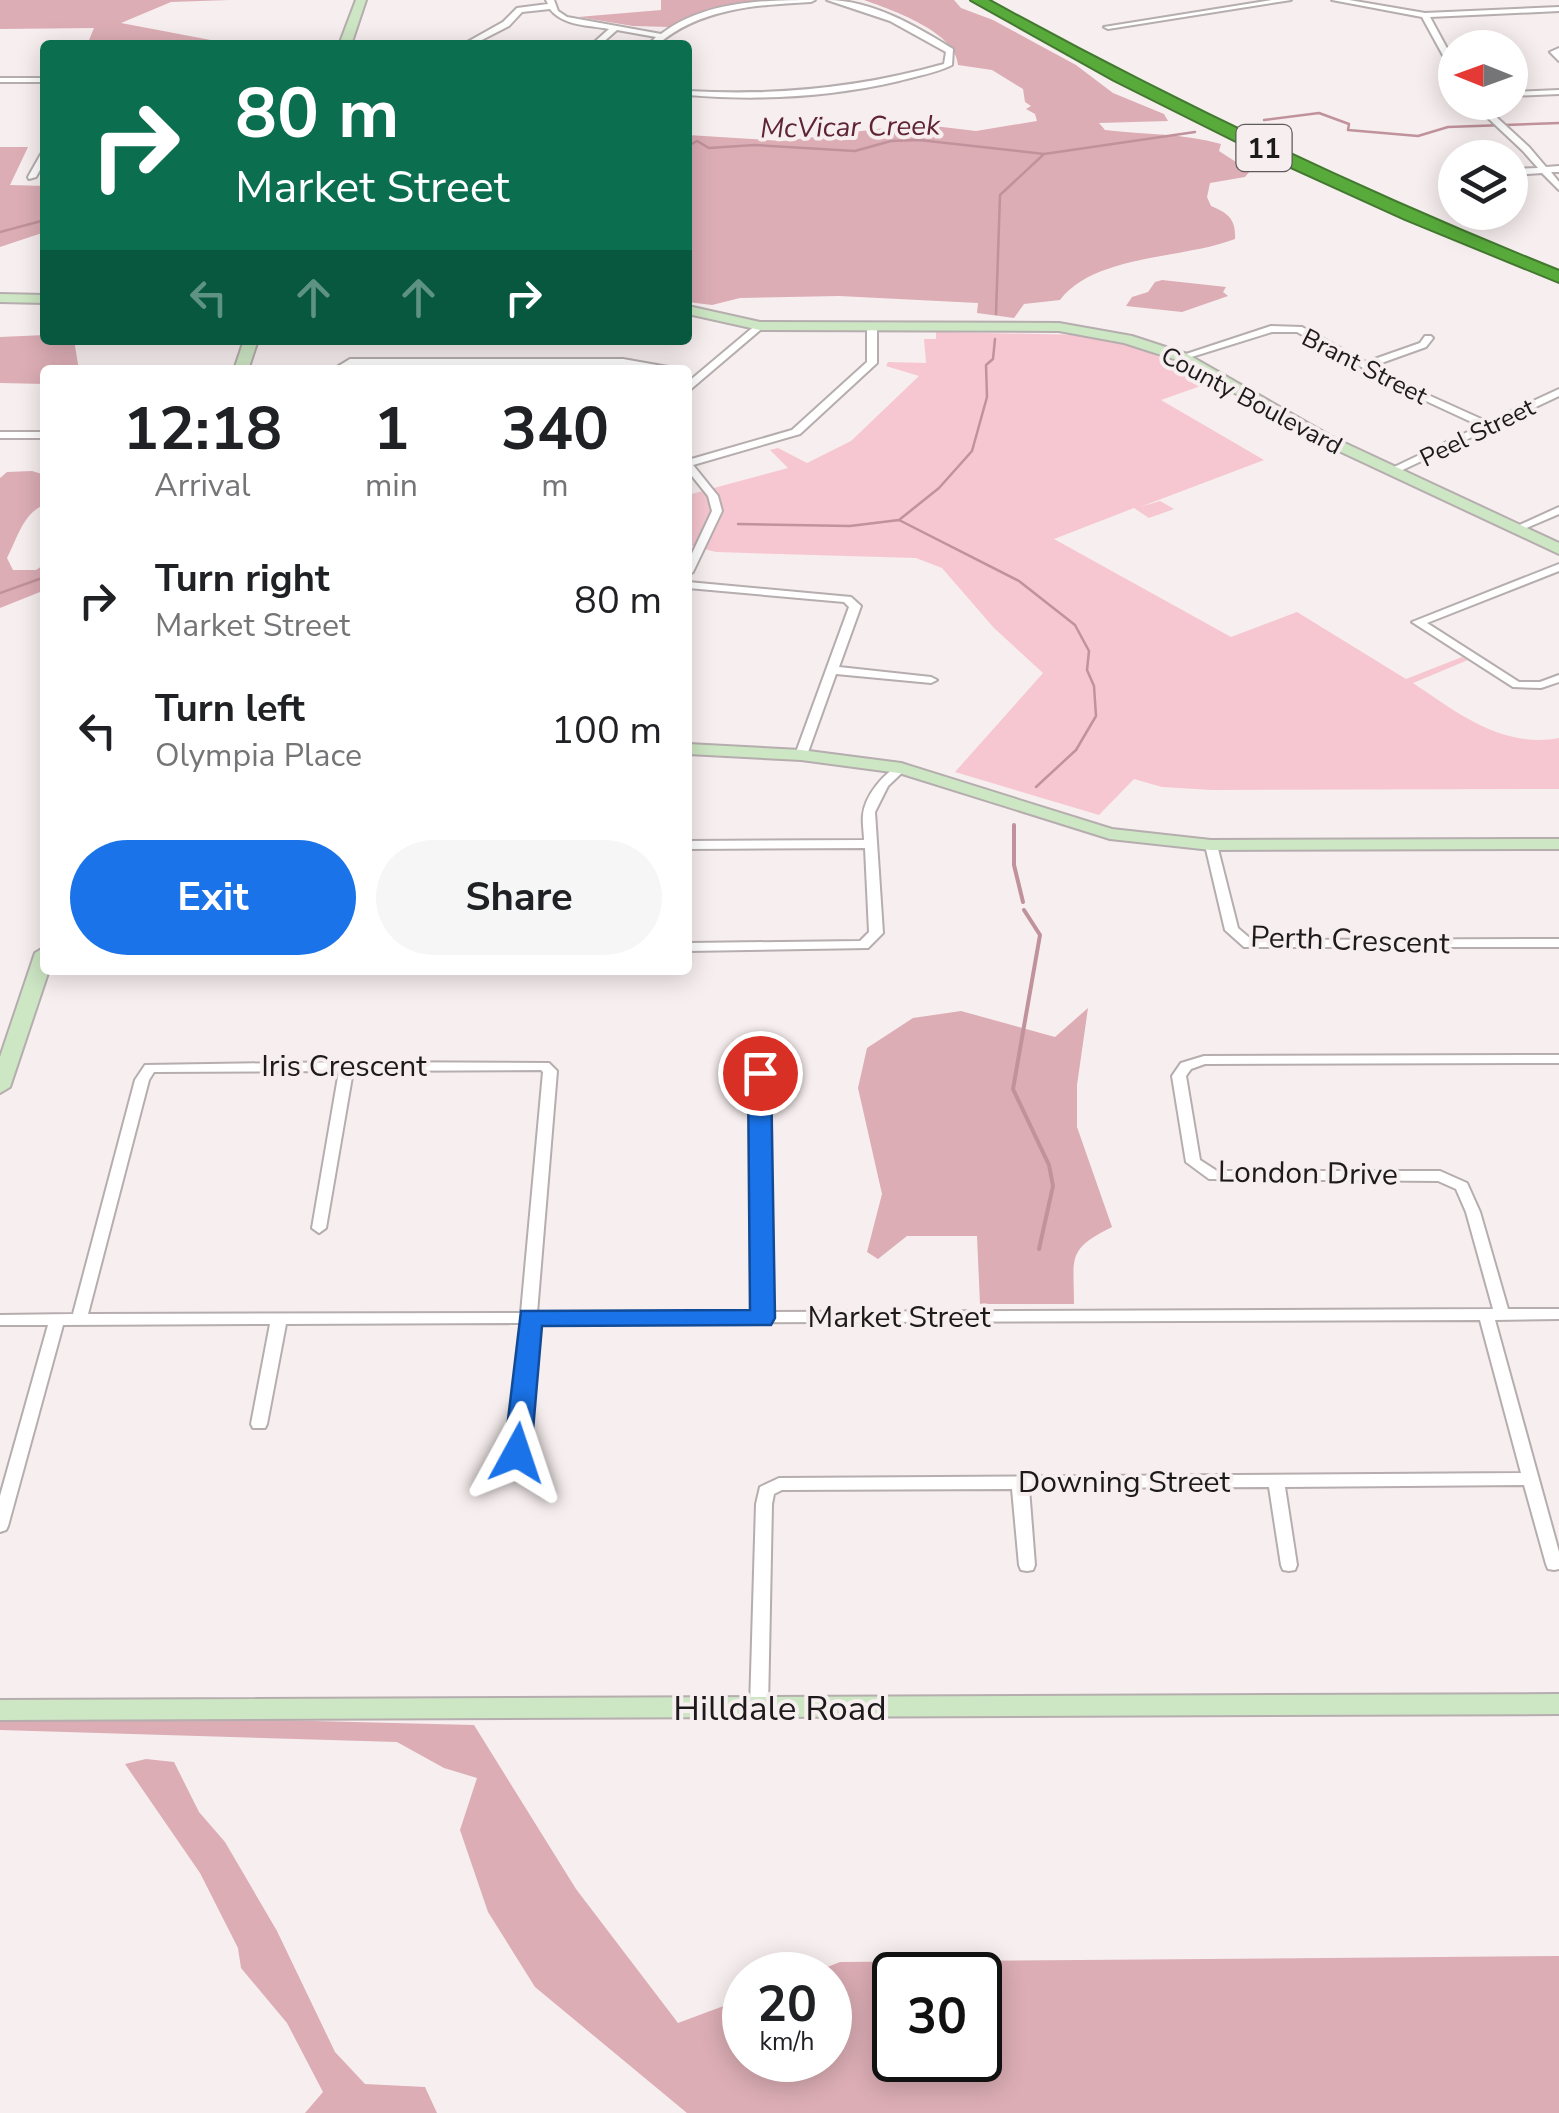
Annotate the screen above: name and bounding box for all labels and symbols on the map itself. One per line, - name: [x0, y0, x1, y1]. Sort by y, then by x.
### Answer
- north arrow: [1438, 30, 1528, 120]
- water label: McVicar Creek: [760, 106, 941, 148]
- road number: 11: [1236, 125, 1292, 171]
- street label: Brant Street: [1296, 321, 1433, 413]
- street label: County Boulevard: [1155, 339, 1348, 463]
- street label: Peel Street: [1414, 390, 1541, 475]
- street label: Perth Crescent: [1250, 917, 1451, 964]
- pin: [718, 1031, 803, 1116]
- street label: Iris Crescent: [261, 1046, 427, 1087]
- street label: London Drive: [1218, 1151, 1398, 1196]
- street label: Market Street: [808, 1297, 991, 1338]
- position arrow: [465, 1401, 569, 1505]
- street label: Downing Street: [1018, 1462, 1231, 1503]
- street label: Hilldale Road: [673, 1685, 887, 1732]
- speed limit sign: 30: [872, 1952, 1002, 2082]

